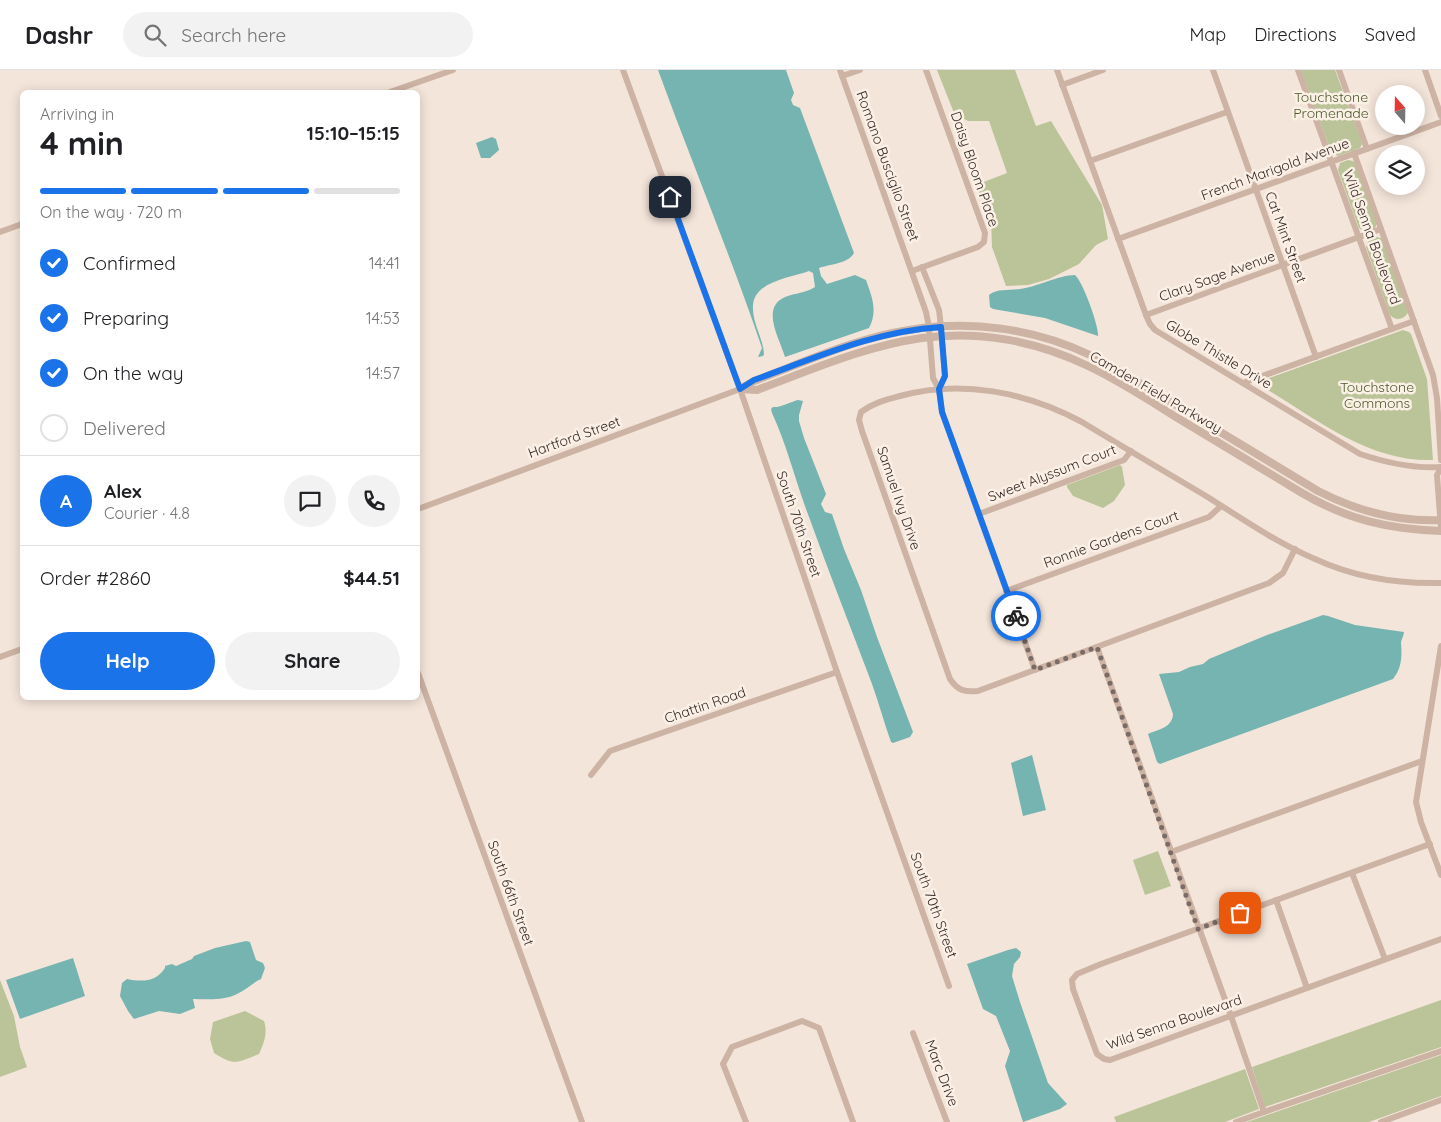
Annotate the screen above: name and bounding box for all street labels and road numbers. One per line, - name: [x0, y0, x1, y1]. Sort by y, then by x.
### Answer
- street label: Romano Busciglio Street: [852, 88, 924, 244]
- street label: Daisy Bloom Place: [947, 109, 1003, 229]
- street label: French Marigold Avenue: [1198, 134, 1352, 204]
- street label: Wild Senna Boulevard: [1339, 167, 1405, 307]
- street label: Cat Mint Street: [1261, 189, 1311, 285]
- street label: Clary Sage Avenue: [1156, 247, 1278, 305]
- street label: Globe Thistle Drive: [1163, 315, 1275, 393]
- street label: Camden Field Parkway: [1087, 347, 1225, 437]
- street label: Hartford Street: [525, 412, 623, 462]
- street label: Sweet Alyssum Court: [985, 440, 1119, 506]
- street label: Samuel Ivy Drive: [873, 444, 925, 552]
- street label: South 70th Street: [772, 469, 826, 580]
- street label: Ronnie Gardens Court: [1041, 506, 1181, 572]
- street label: Chattin Road: [662, 683, 748, 727]
- street label: South 66th Street: [484, 838, 538, 948]
- street label: South 70th Street: [907, 850, 962, 961]
- street label: Wild Senna Boulevard: [1104, 990, 1244, 1054]
- street label: Marc Drive: [921, 1037, 963, 1109]

